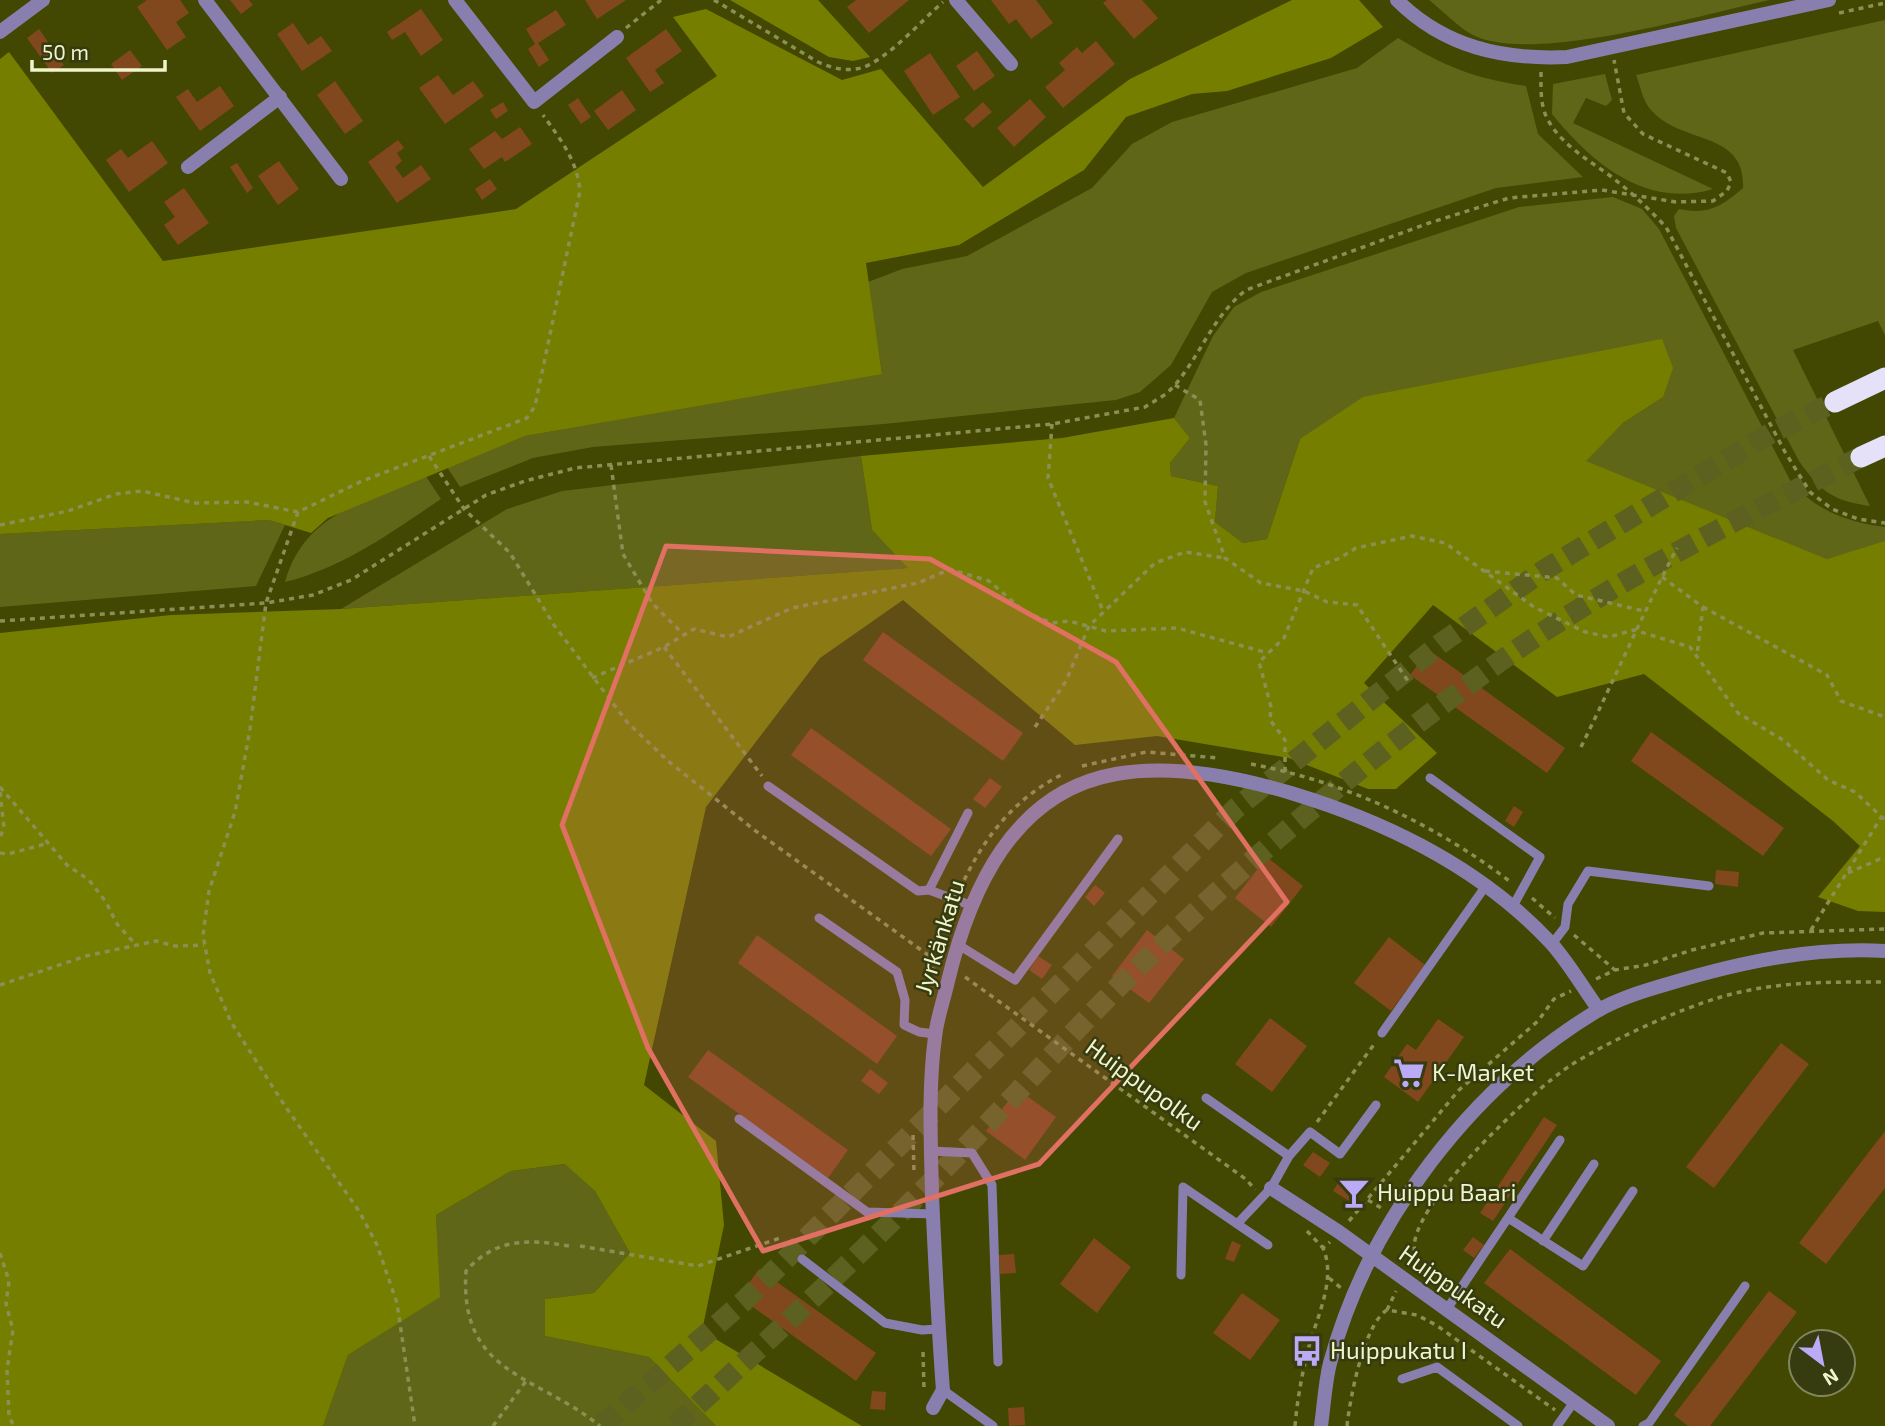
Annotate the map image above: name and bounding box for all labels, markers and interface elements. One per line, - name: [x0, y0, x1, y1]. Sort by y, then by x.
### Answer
- scale bar: [32, 28, 164, 72]
- text: 50 m: [42, 39, 89, 64]
- street label: Jyrkänkatu: [907, 876, 970, 997]
- street label: Huippupolku: [1081, 1032, 1209, 1136]
- supermarket icon: K-Market: [1392, 1056, 1426, 1090]
- place label: K-Market: [1432, 1057, 1534, 1086]
- bar icon: Huippu Baari: [1337, 1176, 1371, 1210]
- place label: Huippu Baari: [1377, 1177, 1516, 1206]
- street label: Huippukatu: [1394, 1238, 1514, 1334]
- north arrow: [1787, 1328, 1857, 1398]
- bus stop icon: Huippukatu I: [1290, 1334, 1324, 1368]
- place label: Huippukatu I: [1330, 1335, 1467, 1364]
- text: N: [1819, 1364, 1843, 1391]

